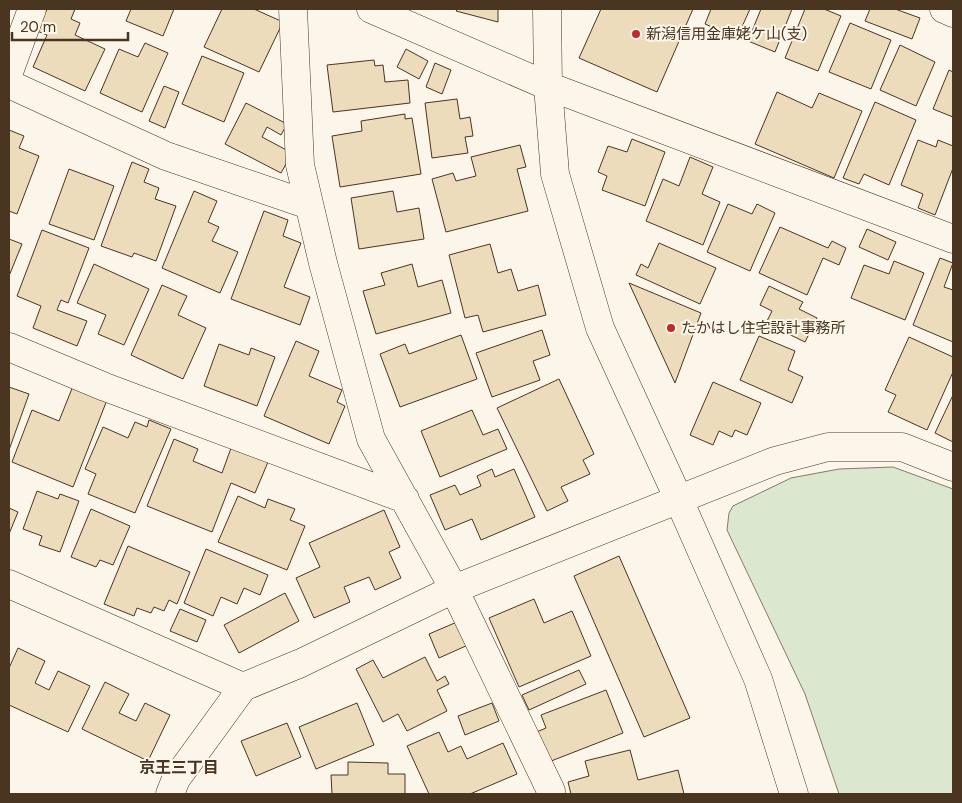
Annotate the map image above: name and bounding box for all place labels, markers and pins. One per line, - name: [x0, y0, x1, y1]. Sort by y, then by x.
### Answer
- place label: 新潟信用金庫姥ケ山(支): [646, 24, 807, 44]
- marker: 新潟信用金庫姥ケ山(支): [630, 28, 642, 40]
- place label: たかはし住宅設計事務所: [681, 318, 845, 338]
- marker: たかはし住宅設計事務所: [665, 322, 677, 334]

